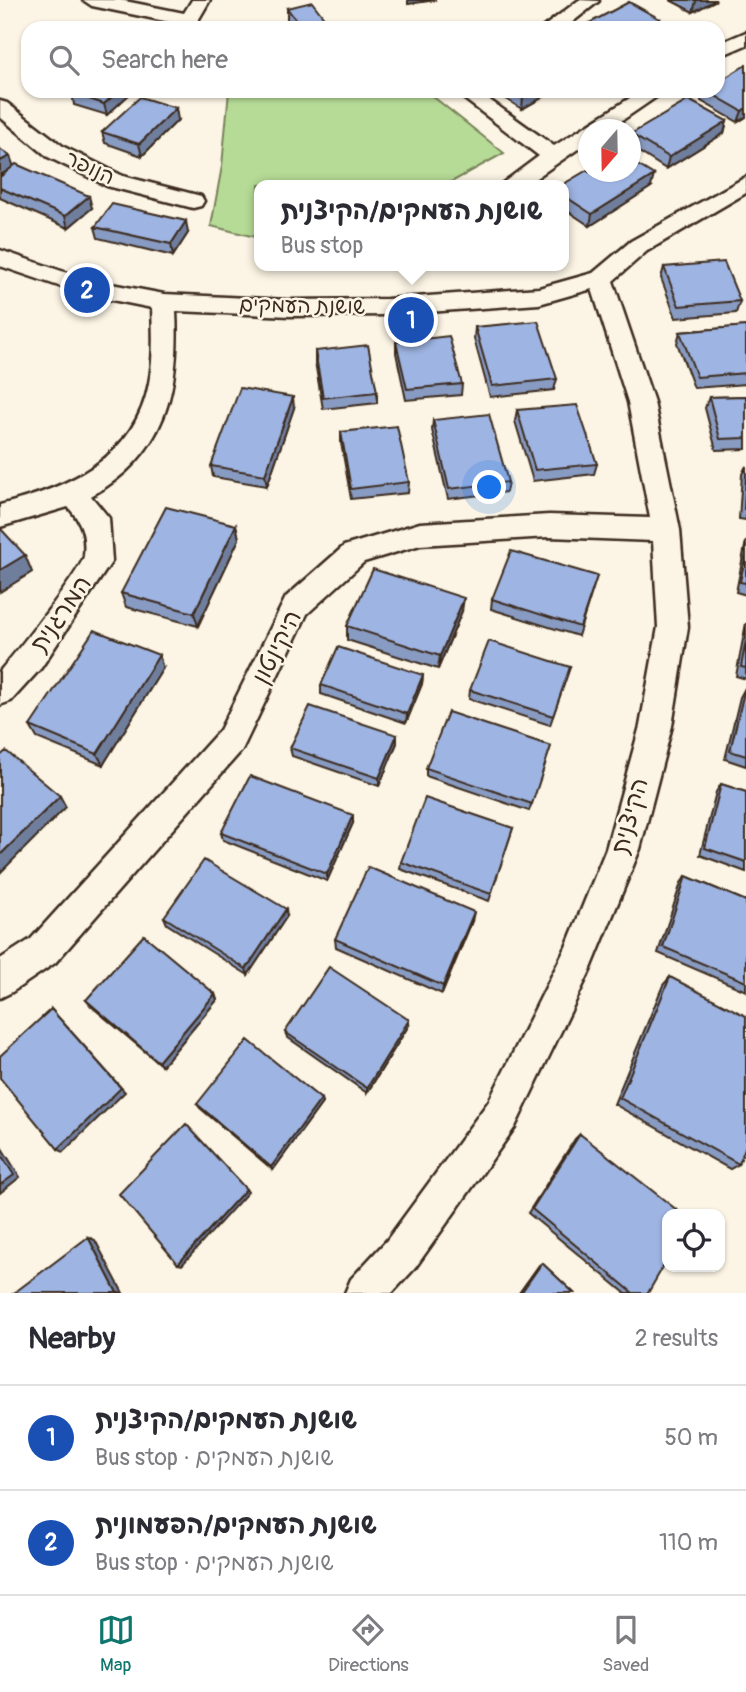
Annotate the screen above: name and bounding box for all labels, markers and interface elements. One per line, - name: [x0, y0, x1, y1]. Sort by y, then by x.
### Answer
- search box: [21, 21, 725, 98]
- icon: search: [45, 41, 83, 79]
- text: Search here: [101, 44, 228, 76]
- north arrow: [578, 119, 641, 182]
- street label: הנופר: [61, 145, 119, 191]
- popup: [254, 180, 569, 271]
- text: שושנת העמקים/הקיצנית: [280, 195, 543, 227]
- text: Bus stop: [280, 231, 363, 260]
- pin: 2: [64, 264, 110, 316]
- street label: שושנת העמקים: [239, 291, 365, 321]
- pin: 1: [388, 294, 434, 346]
- your location: [472, 470, 506, 504]
- street label: המרגנית: [24, 570, 98, 658]
- street label: היקינטון: [246, 605, 308, 689]
- street label: הקיצנית: [605, 775, 655, 857]
- map controls: [662, 1209, 725, 1272]
- button: locate: [662, 1209, 725, 1272]
- text: Nearby: [28, 1320, 115, 1357]
- text: 2 results: [635, 1324, 718, 1353]
- text: שושנת העמקים/הקיצנית: [95, 1404, 357, 1436]
- text: 1: [47, 1423, 56, 1452]
- text: 50 m: [664, 1423, 718, 1452]
- text: Bus stop · שושנת העמקים: [95, 1443, 334, 1472]
- text: שושנת העמקים/הפעמונית: [95, 1509, 377, 1541]
- text: 2: [45, 1528, 57, 1557]
- text: 110 m: [659, 1528, 718, 1557]
- text: Bus stop · שושנת העמקים: [95, 1548, 334, 1577]
- tab: Map: [97, 1611, 135, 1677]
- tab: Directions: [328, 1611, 409, 1677]
- tab: Saved: [602, 1611, 649, 1677]

